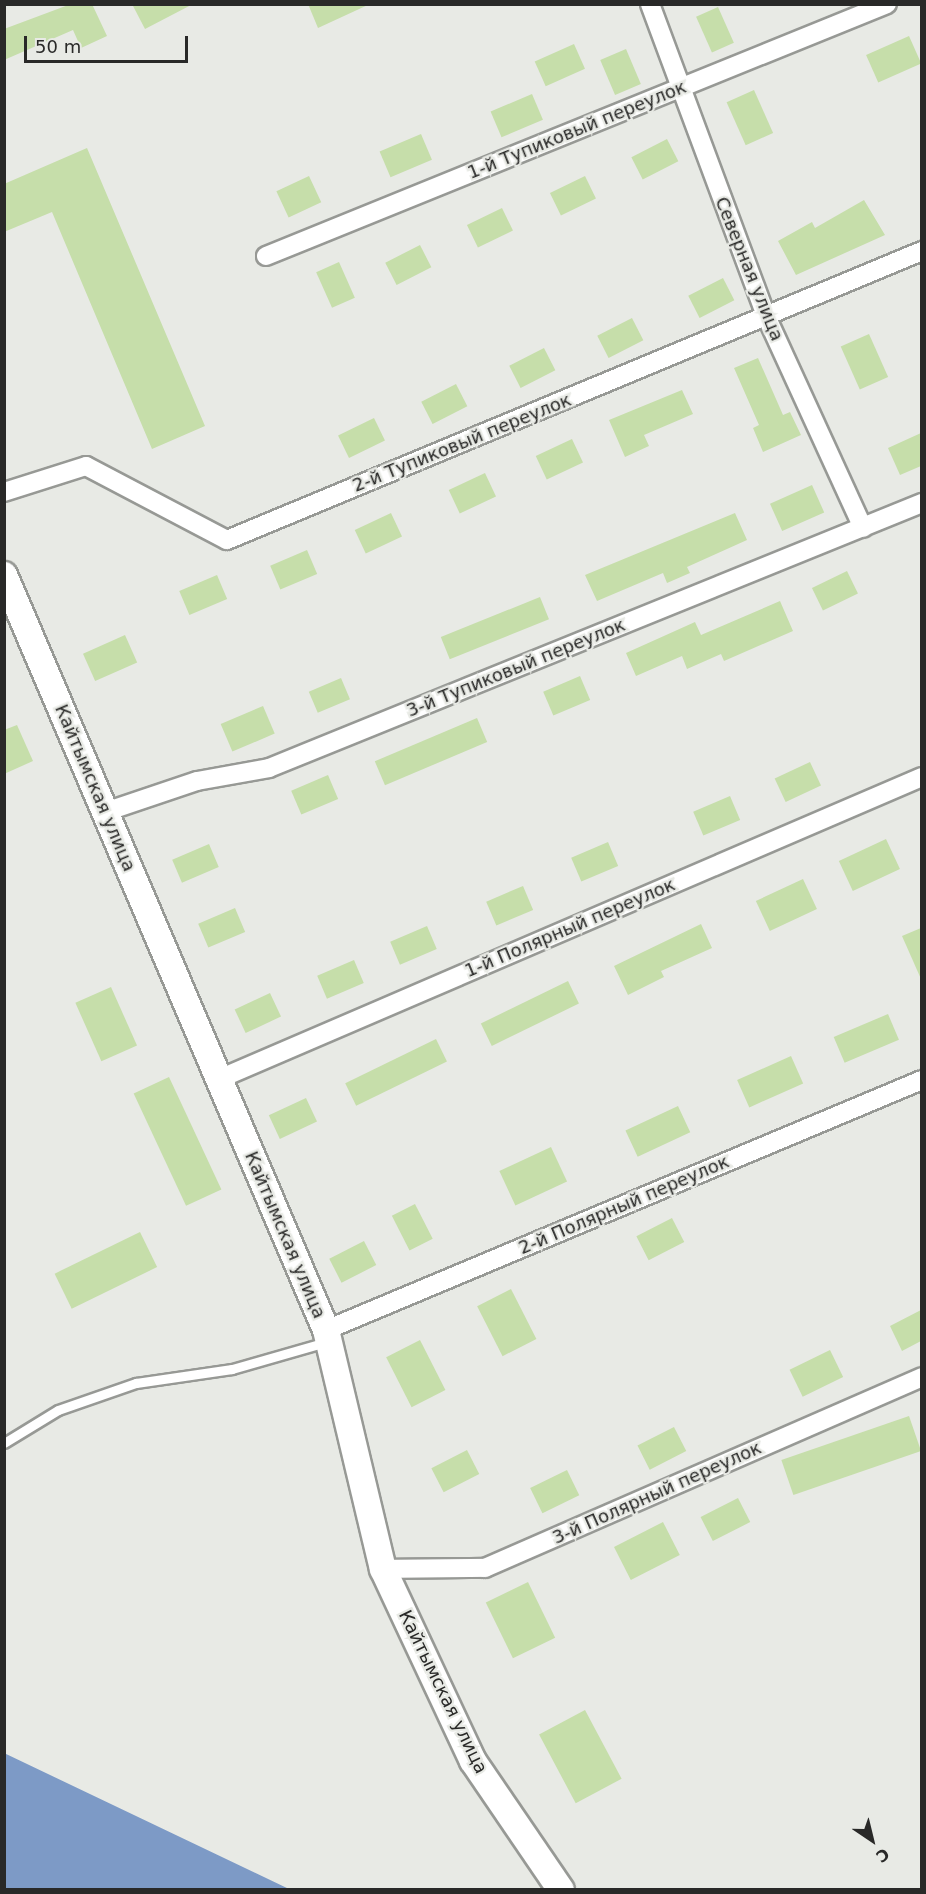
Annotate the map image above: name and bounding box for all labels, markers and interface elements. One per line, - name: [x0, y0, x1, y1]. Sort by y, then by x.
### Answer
- scale bar: [27, 24, 190, 62]
- text: 50 m: [35, 36, 81, 57]
- street label: 1-й Тупиковый переулок: [464, 76, 690, 184]
- street label: Северная улица: [710, 194, 788, 344]
- street label: 2-й Тупиковый переулок: [349, 389, 575, 497]
- street label: 3-й Тупиковый переулок: [403, 614, 629, 722]
- street label: Кайтымская улица: [50, 701, 140, 875]
- street label: 1-й Полярный переулок: [462, 874, 678, 982]
- street label: Кайтымская улица: [240, 1148, 330, 1322]
- street label: 2-й Полярный переулок: [516, 1151, 732, 1259]
- street label: 3-й Полярный переулок: [549, 1437, 765, 1549]
- street label: Кайтымская улица: [394, 1607, 492, 1777]
- north arrow: [842, 1810, 902, 1870]
- text: С: [872, 1844, 893, 1866]

